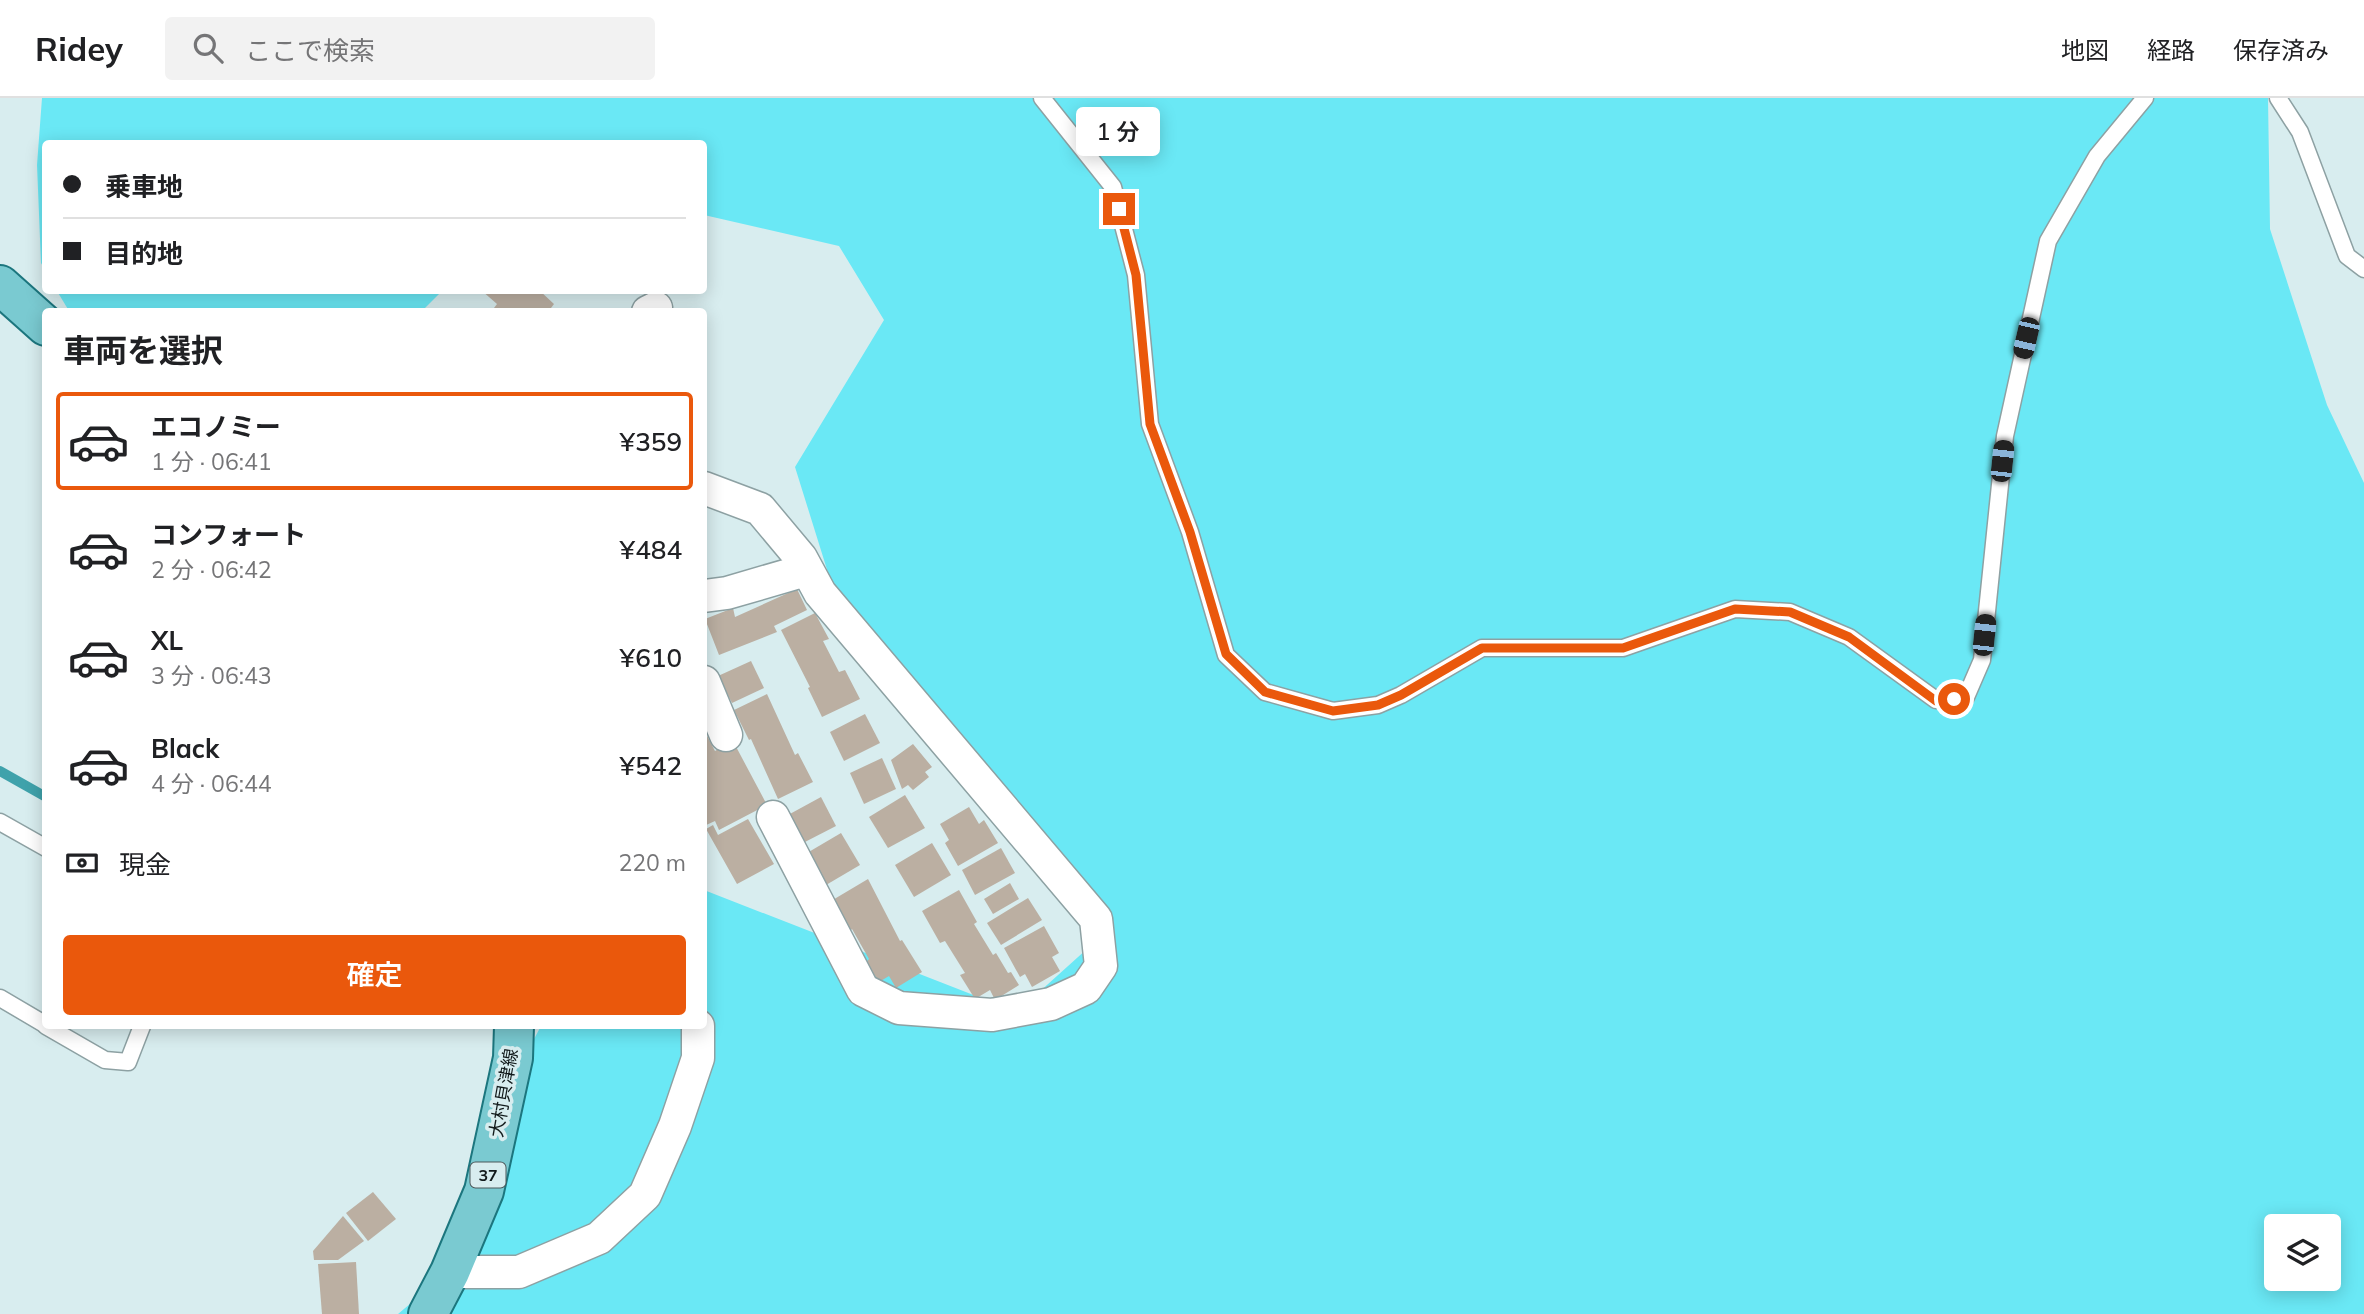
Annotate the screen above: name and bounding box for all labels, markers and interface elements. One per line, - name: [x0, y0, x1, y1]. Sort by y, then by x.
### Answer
- search box: [165, 17, 655, 80]
- text: Ridey: [35, 28, 123, 69]
- icon: search: [189, 29, 227, 67]
- text: ここで検索: [245, 34, 375, 67]
- text: 地図: [2061, 35, 2109, 65]
- text: 経路: [2147, 35, 2195, 65]
- text: 保存済み: [2233, 35, 2329, 65]
- callout: 1 分: [1077, 108, 1161, 156]
- text: 1 分: [1097, 117, 1139, 146]
- text: 乗車地: [105, 170, 183, 203]
- route end: [1103, 193, 1135, 225]
- text: 目的地: [105, 237, 183, 270]
- car: [2012, 315, 2041, 361]
- text: 車両を選択: [63, 330, 223, 370]
- icon: car: [67, 410, 130, 473]
- text: エコノミー: [151, 410, 281, 443]
- text: ¥359: [620, 425, 682, 458]
- car: [1990, 439, 2015, 483]
- text: 1 分 · 06:41: [151, 447, 272, 476]
- icon: car: [67, 518, 130, 581]
- text: コンフォート: [151, 518, 306, 551]
- text: ¥484: [620, 533, 682, 566]
- text: 2 分 · 06:42: [151, 555, 272, 584]
- car: [1972, 613, 1997, 657]
- text: XL: [151, 624, 183, 657]
- icon: car: [67, 626, 130, 689]
- text: ¥610: [620, 641, 682, 674]
- text: 3 分 · 06:43: [151, 661, 272, 690]
- route start: [1938, 683, 1970, 715]
- text: Black: [151, 732, 219, 765]
- icon: car: [67, 734, 130, 797]
- text: ¥542: [620, 749, 682, 782]
- text: 4 分 · 06:44: [151, 769, 272, 798]
- icon: cash: [63, 844, 101, 882]
- text: 現金: [119, 848, 171, 881]
- text: 220 m: [618, 848, 686, 877]
- button: 確定: [63, 935, 686, 1015]
- street label: 大村貝津線: [484, 1047, 523, 1139]
- road number: 37: [470, 1162, 505, 1188]
- map controls: [2264, 1214, 2341, 1291]
- button: layers: [2264, 1214, 2341, 1291]

